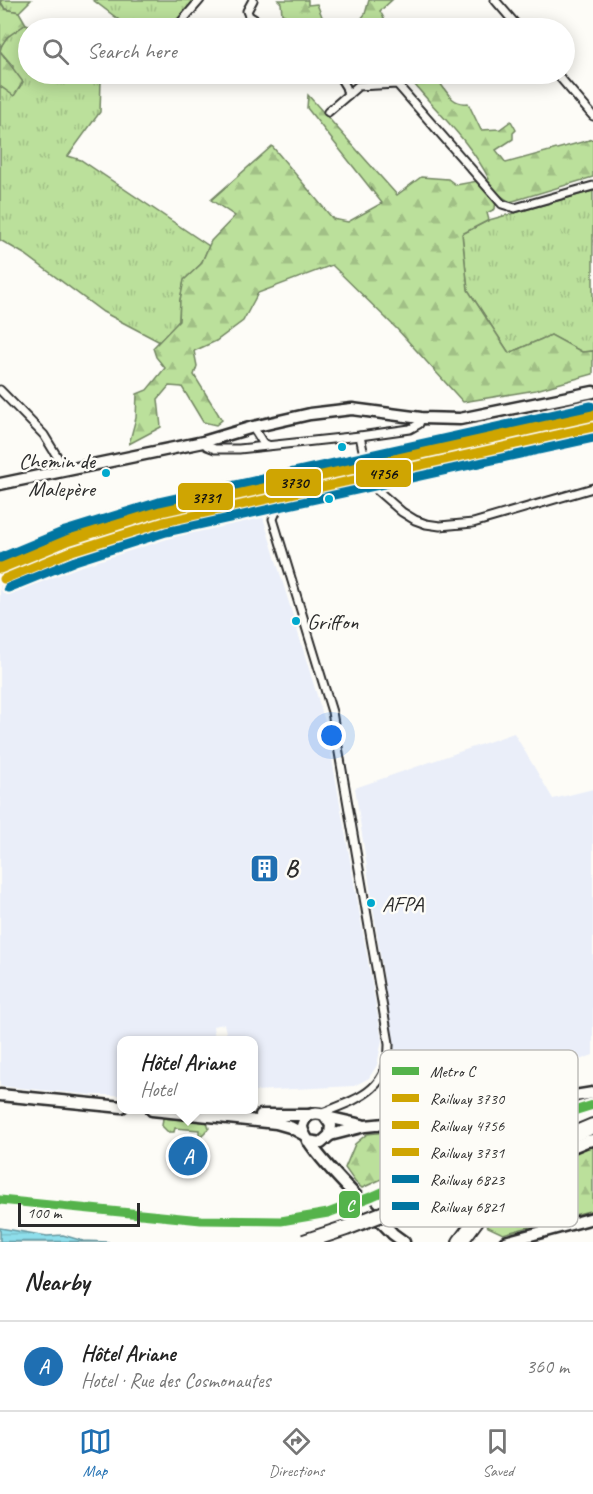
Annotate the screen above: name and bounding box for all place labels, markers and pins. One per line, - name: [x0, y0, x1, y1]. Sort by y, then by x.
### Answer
- unlabelled marker: [336, 441, 348, 453]
- place label: Chemin de Malepère: [19, 447, 97, 503]
- marker: Chemin de Malepère: [100, 467, 112, 479]
- unlabelled marker: [323, 493, 335, 505]
- place label: Griffon: [307, 608, 359, 636]
- marker: Griffon: [290, 615, 302, 627]
- building icon: B: [248, 852, 280, 884]
- place label: B: [285, 853, 300, 883]
- place label: AFPA: [382, 890, 425, 918]
- marker: AFPA: [365, 897, 377, 909]
- pin: A: [168, 1134, 207, 1178]

